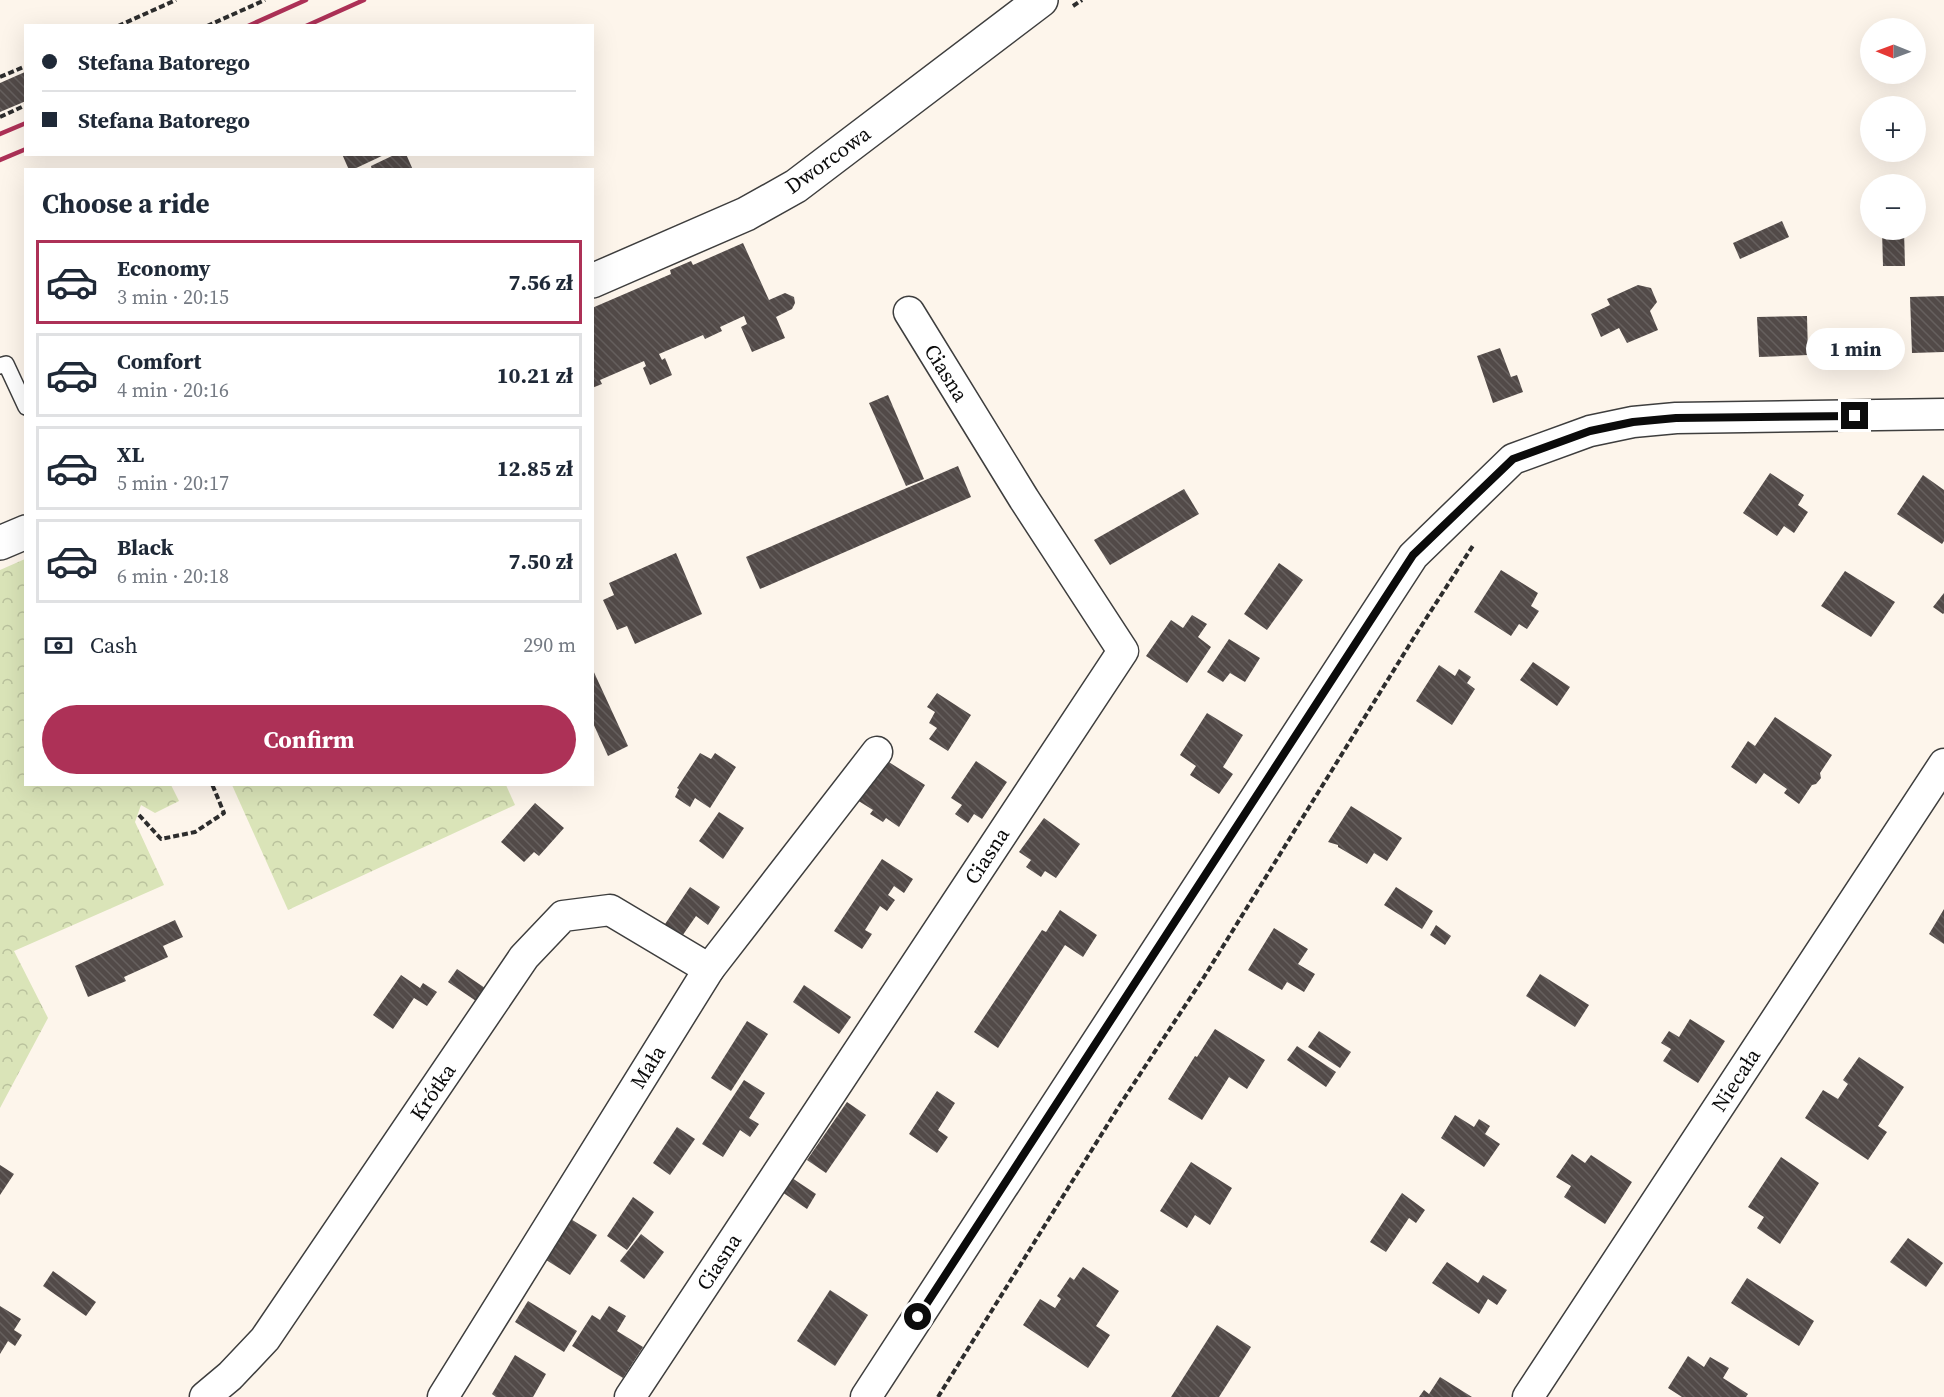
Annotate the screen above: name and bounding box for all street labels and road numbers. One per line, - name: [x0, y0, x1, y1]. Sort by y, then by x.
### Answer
- street label: Dworcowa: [779, 119, 876, 200]
- street label: Ciasna: [918, 338, 976, 407]
- street label: Ciasna: [957, 821, 1016, 890]
- street label: Mała: [623, 1039, 672, 1094]
- street label: Niecała: [1704, 1042, 1767, 1117]
- street label: Krótka: [403, 1057, 462, 1126]
- street label: Ciasna: [689, 1227, 748, 1296]

